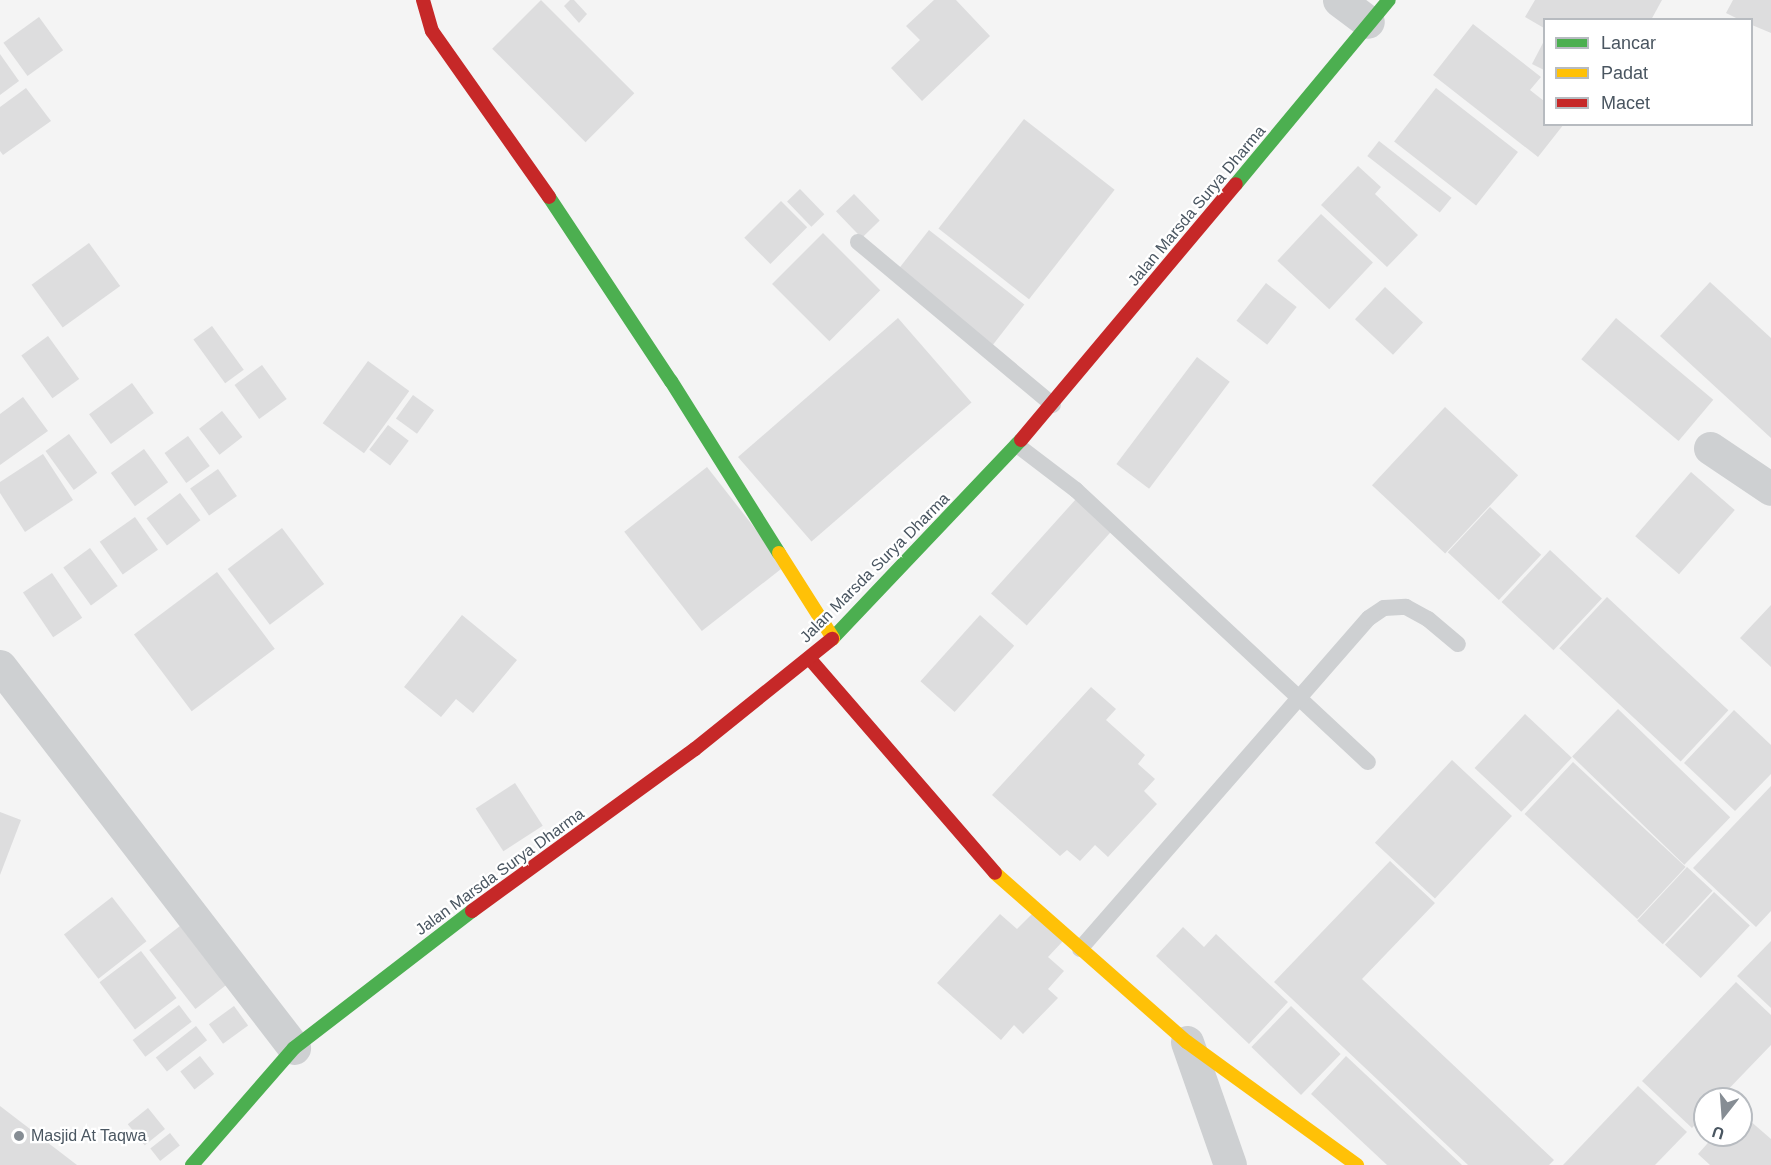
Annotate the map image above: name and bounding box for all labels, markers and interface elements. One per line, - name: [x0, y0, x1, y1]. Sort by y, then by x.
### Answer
- legend: [1543, 18, 1753, 126]
- text: Lancar: [1601, 33, 1656, 53]
- text: Padat: [1601, 63, 1648, 83]
- text: Macet: [1601, 93, 1650, 113]
- street label: Jalan Marsda Surya Dharma: [1124, 122, 1270, 290]
- street label: Jalan Marsda Surya Dharma: [796, 489, 954, 647]
- street label: Jalan Marsda Surya Dharma: [412, 804, 588, 940]
- north arrow: [1693, 1087, 1753, 1147]
- text: U: [1710, 1123, 1726, 1143]
- place label: Masjid At Taqwa: [31, 1126, 147, 1146]
- marker: Masjid At Taqwa: [12, 1129, 26, 1143]

